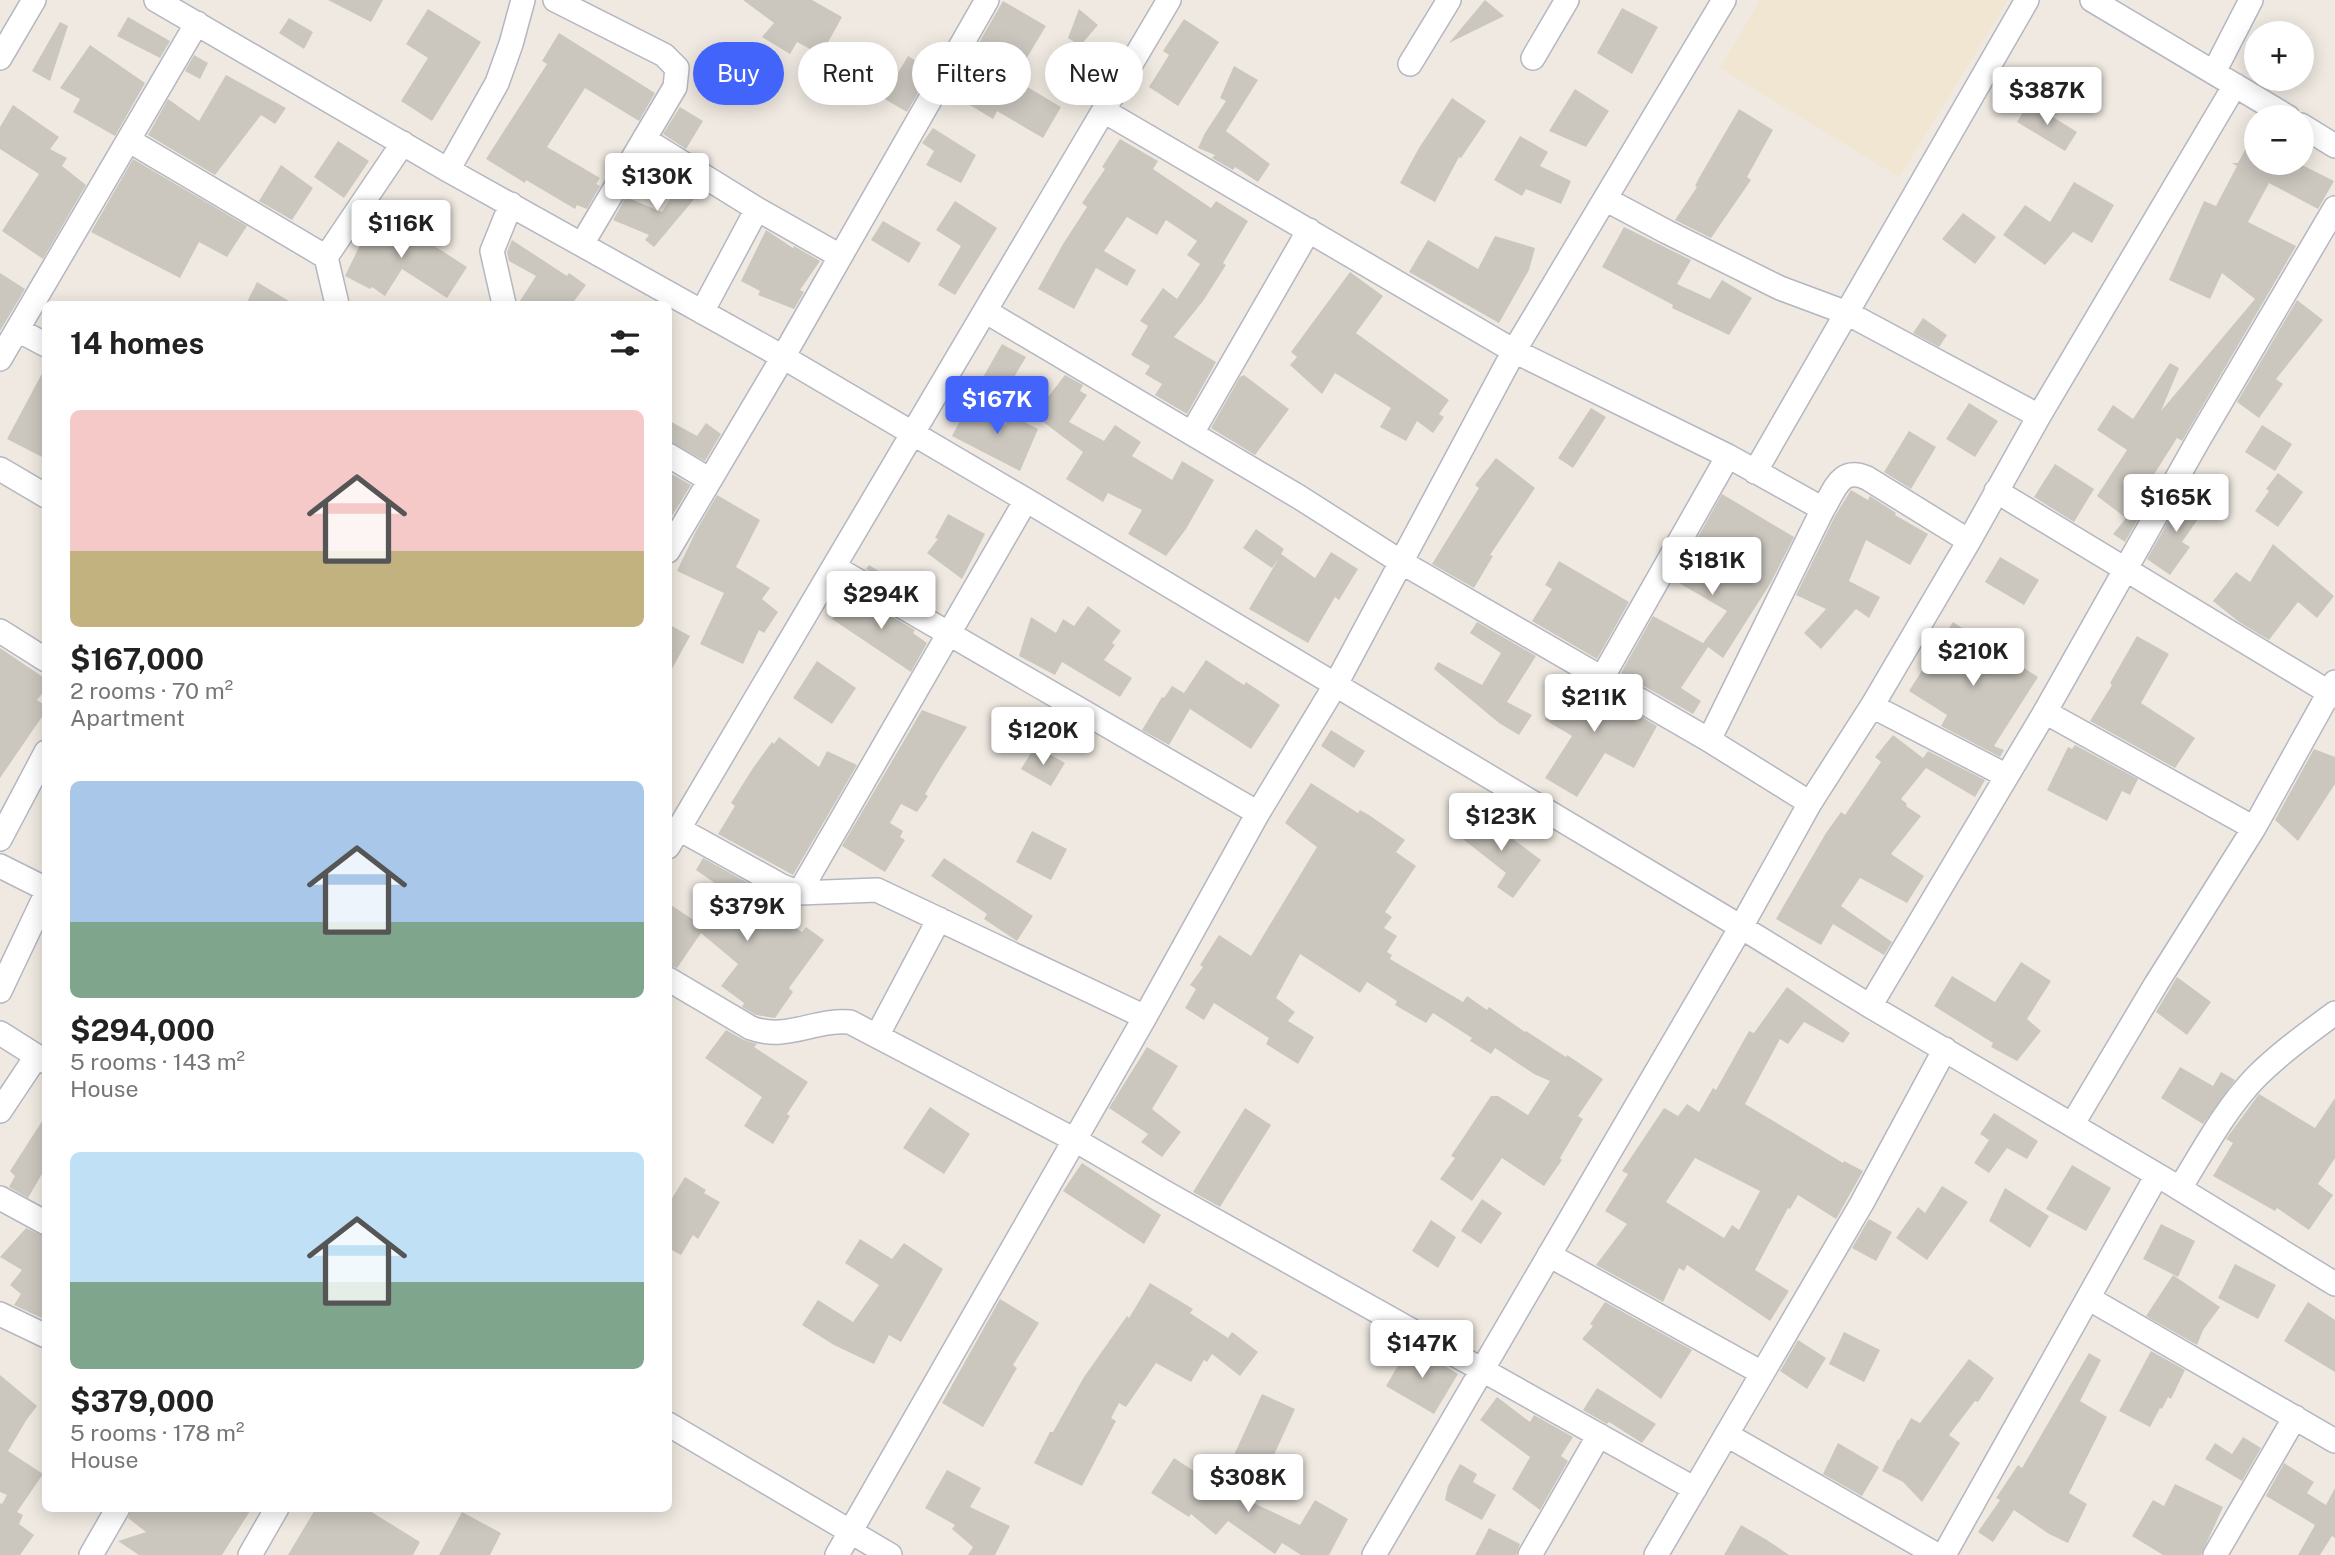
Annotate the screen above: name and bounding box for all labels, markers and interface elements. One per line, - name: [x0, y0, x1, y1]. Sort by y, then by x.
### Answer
- map controls: [2244, 21, 2314, 175]
- button: +: [2244, 21, 2314, 91]
- chip: Buy: [693, 42, 784, 105]
- chip: Rent: [798, 42, 898, 105]
- chip: Filters: [912, 42, 1031, 105]
- chip: New: [1045, 42, 1143, 105]
- pin: $387K: [1998, 68, 2096, 127]
- text: $387K: [2009, 76, 2085, 103]
- button: −: [2244, 105, 2314, 175]
- pin: $130K: [608, 154, 706, 213]
- text: $130K: [621, 162, 693, 189]
- pin: $116K: [352, 201, 450, 260]
- text: $116K: [367, 209, 435, 236]
- icon: filters: [606, 324, 644, 362]
- text: 14 homes: [70, 325, 204, 361]
- pin: $167K: [948, 376, 1046, 436]
- text: $167K: [961, 385, 1033, 412]
- icon: home: [294, 456, 420, 582]
- pin: $165K: [2127, 475, 2225, 534]
- text: $165K: [2140, 483, 2212, 510]
- pin: $181K: [1663, 538, 1761, 597]
- text: $181K: [1678, 546, 1746, 573]
- pin: $294K: [832, 572, 930, 631]
- text: $294K: [843, 580, 919, 607]
- pin: $210K: [1924, 628, 2022, 688]
- text: $210K: [1937, 637, 2009, 664]
- text: $167,000: [70, 641, 204, 677]
- pin: $211K: [1545, 674, 1643, 734]
- text: 2 rooms · 70 m²: [70, 677, 233, 704]
- text: $211K: [1561, 683, 1627, 710]
- text: Apartment: [70, 704, 185, 731]
- pin: $120K: [994, 708, 1092, 767]
- text: $120K: [1007, 716, 1079, 743]
- pin: $123K: [1452, 794, 1550, 853]
- text: $123K: [1465, 802, 1537, 829]
- icon: home: [294, 827, 420, 953]
- pin: $379K: [698, 884, 796, 943]
- text: $379K: [709, 892, 785, 919]
- text: $294,000: [70, 1012, 215, 1048]
- text: 5 rooms · 143 m²: [70, 1048, 245, 1075]
- text: House: [70, 1075, 138, 1102]
- icon: home: [294, 1198, 420, 1324]
- pin: $147K: [1373, 1320, 1471, 1380]
- text: $147K: [1386, 1329, 1458, 1356]
- text: $379,000: [70, 1383, 214, 1419]
- text: 5 rooms · 178 m²: [70, 1419, 244, 1446]
- text: House: [70, 1446, 138, 1473]
- pin: $308K: [1199, 1454, 1297, 1514]
- text: $308K: [1209, 1463, 1287, 1490]

